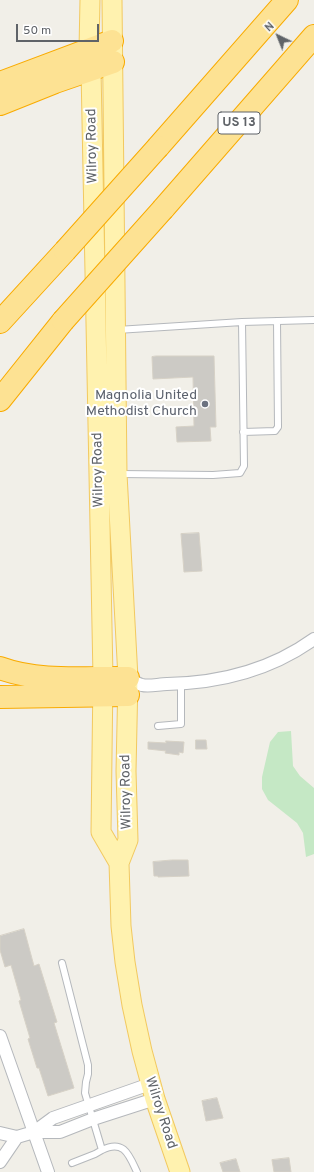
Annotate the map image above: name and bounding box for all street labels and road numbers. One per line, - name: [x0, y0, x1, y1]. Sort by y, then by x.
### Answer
- street label: Wilroy Road: [84, 108, 102, 184]
- road number: US 13: [218, 112, 260, 134]
- street label: Wilroy Road: [90, 432, 108, 508]
- street label: Wilroy Road: [118, 754, 136, 830]
- street label: Wilroy Road: [140, 1075, 180, 1151]

